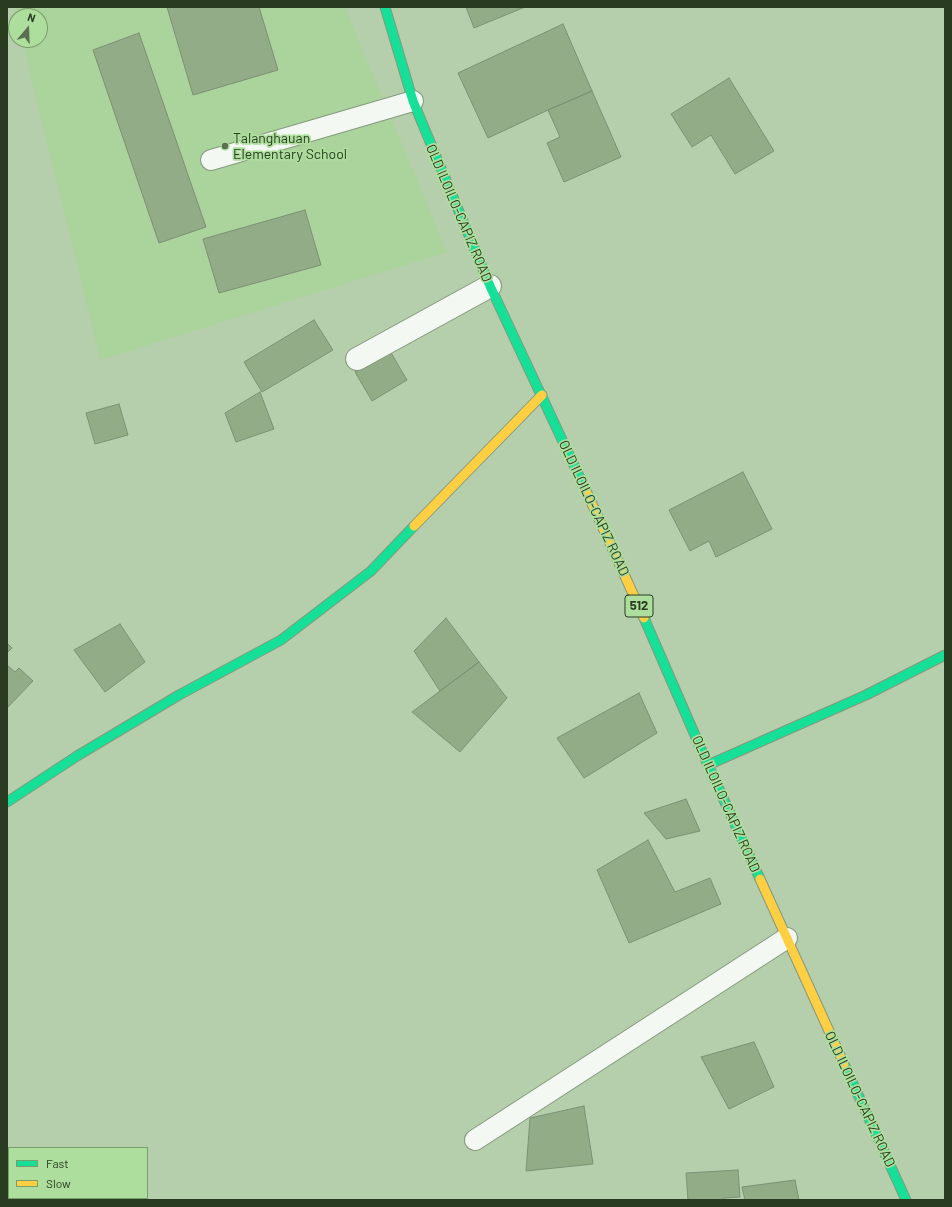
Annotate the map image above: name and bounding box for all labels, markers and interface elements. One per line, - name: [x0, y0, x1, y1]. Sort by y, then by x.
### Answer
- north arrow: [8, 8, 48, 48]
- text: N: [26, 10, 37, 24]
- place label: Talanghauan Elementary School: [233, 130, 347, 162]
- marker: Talanghauan Elementary School: [220, 141, 230, 151]
- street label: OLD ILOILO-CAPIZ ROAD: [422, 142, 496, 284]
- street label: OLD ILOILO-CAPIZ ROAD: [555, 437, 633, 579]
- road number: 512: [625, 595, 653, 617]
- street label: OLD ILOILO-CAPIZ ROAD: [688, 733, 764, 875]
- street label: OLD ILOILO-CAPIZ ROAD: [821, 1028, 899, 1170]
- legend: [8, 1147, 148, 1199]
- text: Fast: [46, 1156, 69, 1170]
- text: Slow: [46, 1176, 71, 1190]

